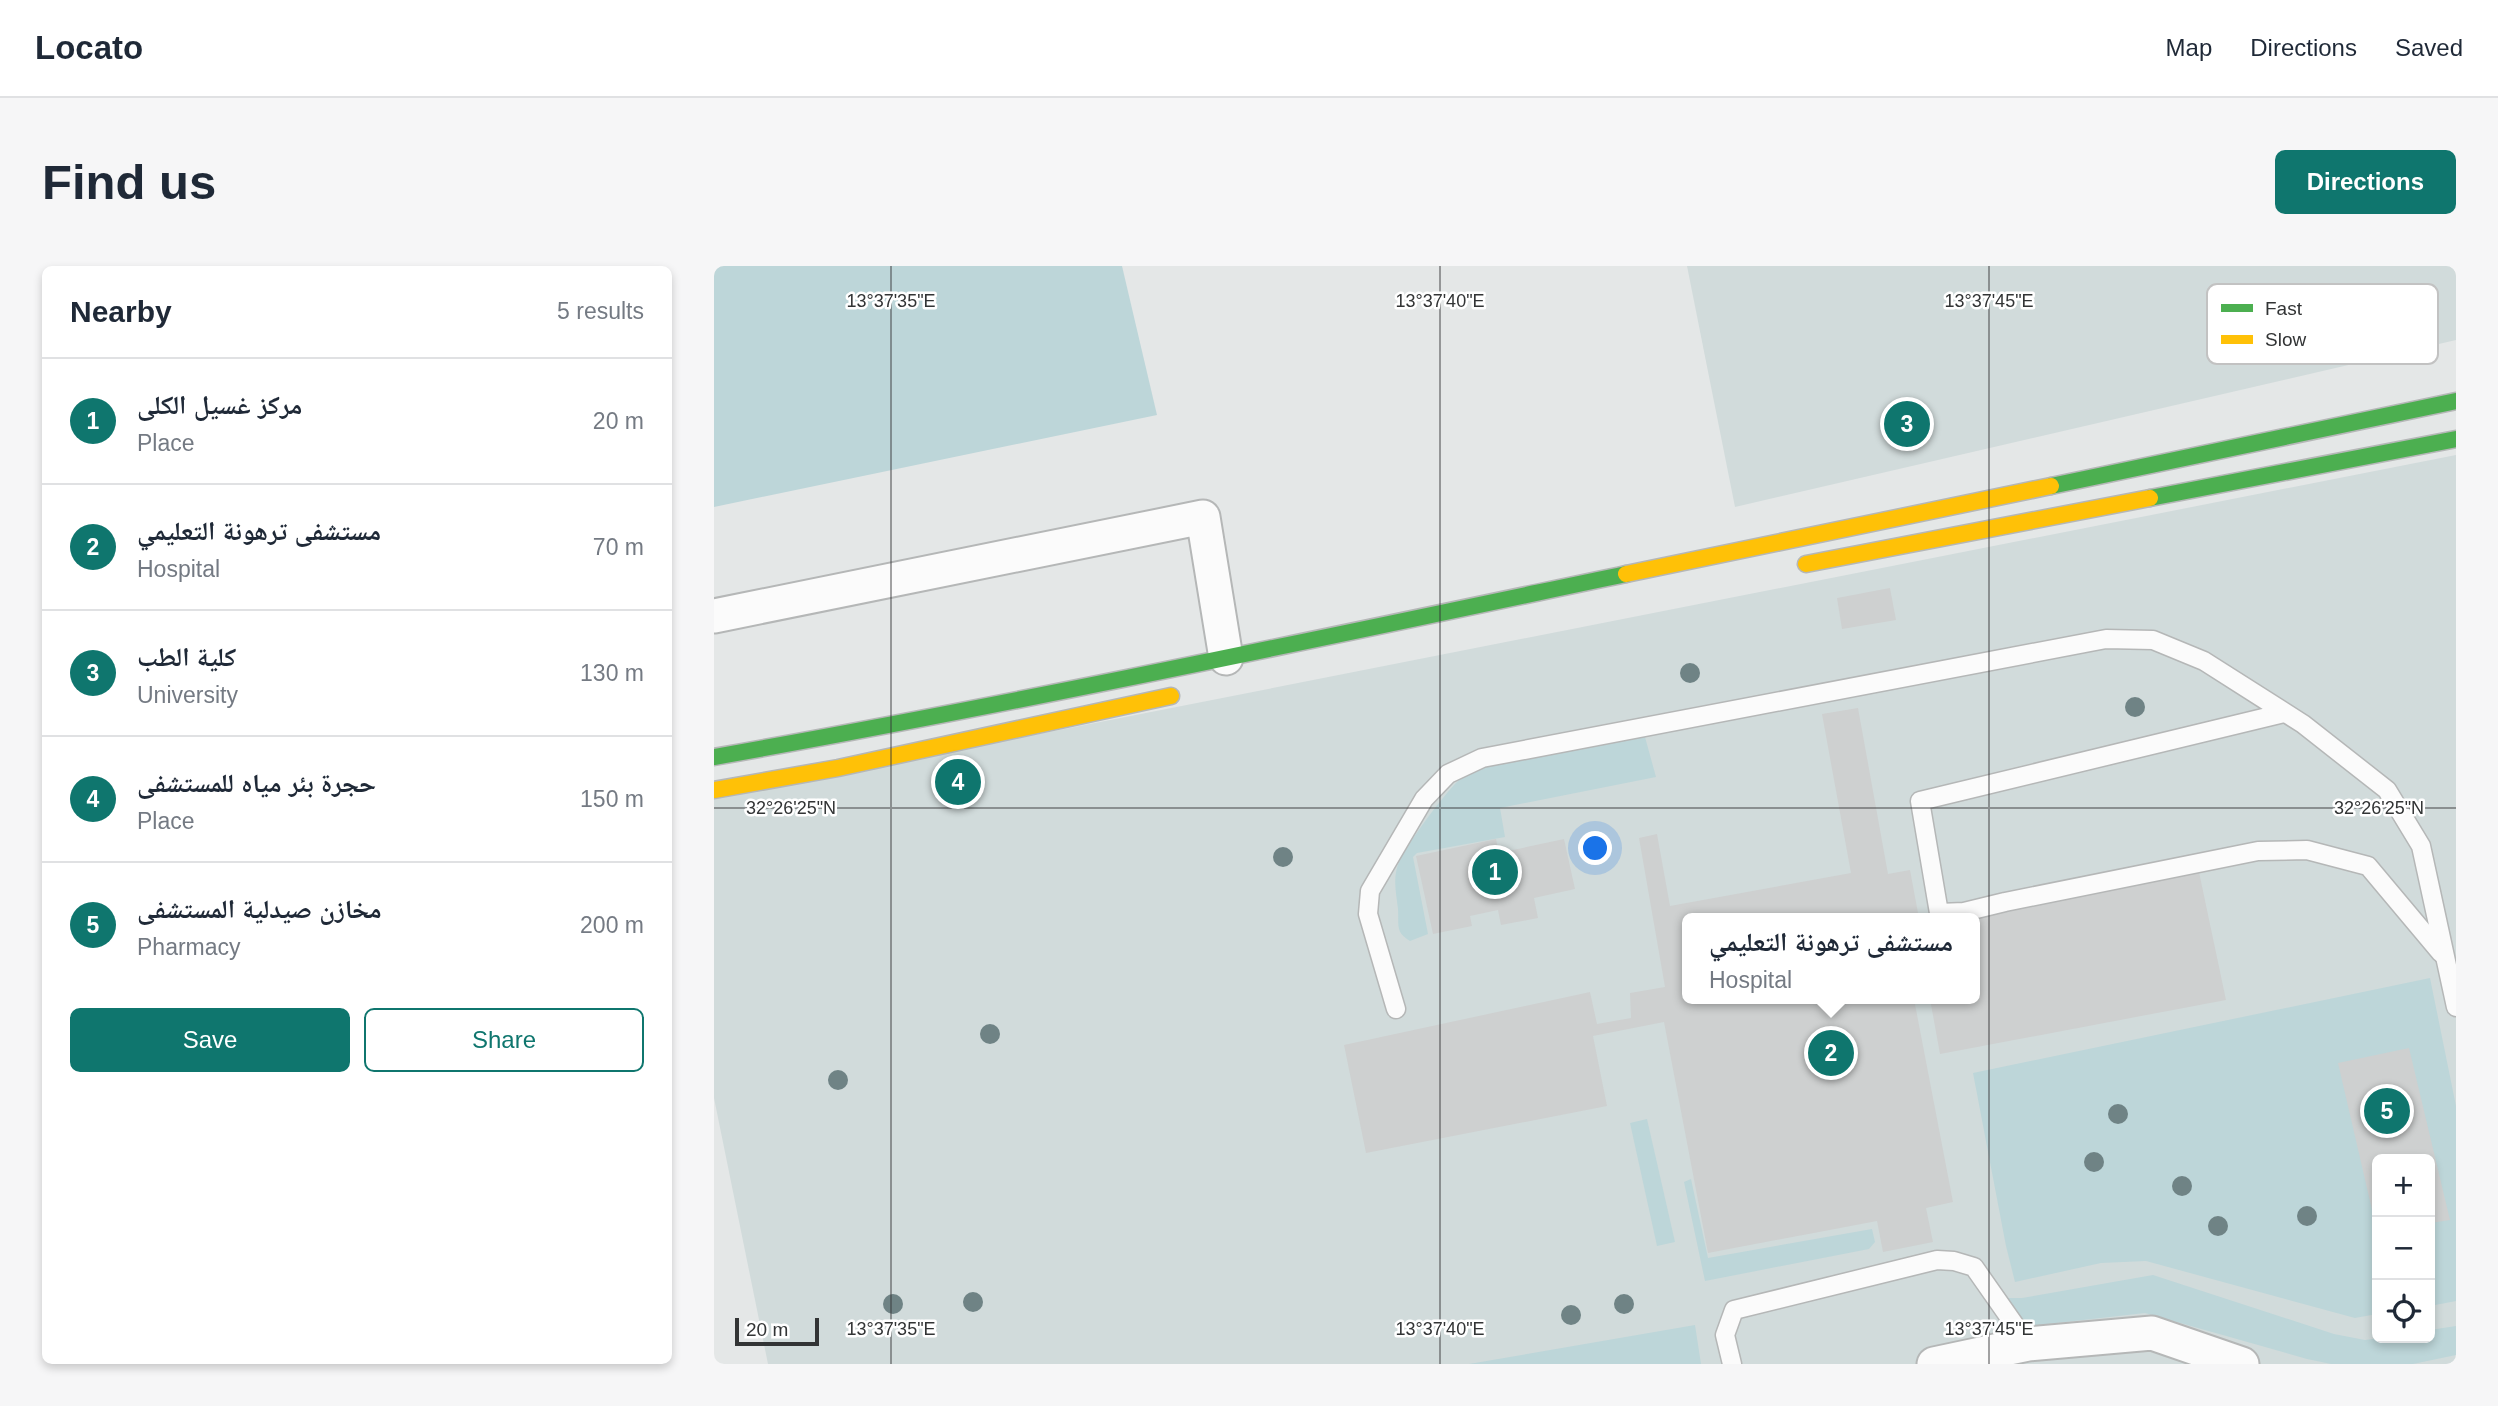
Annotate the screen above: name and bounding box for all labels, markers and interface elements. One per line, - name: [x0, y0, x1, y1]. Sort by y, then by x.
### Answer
- text: Locato: [35, 29, 143, 66]
- text: Map: [2166, 34, 2212, 61]
- text: Directions: [2250, 34, 2357, 61]
- text: Saved: [2395, 34, 2463, 61]
- button: Directions: [2275, 150, 2456, 214]
- text: Find us: [42, 155, 216, 209]
- legend: [2207, 284, 2438, 364]
- text: 13°37'35"E: [846, 291, 936, 311]
- text: 13°37'40"E: [1395, 291, 1485, 311]
- text: 13°37'45"E: [1944, 291, 2034, 311]
- text: Nearby: [70, 295, 172, 328]
- text: 5 results: [557, 298, 644, 324]
- text: Fast: [2265, 298, 2303, 319]
- text: Slow: [2265, 329, 2306, 350]
- text: مركز غسيل الكلى: [137, 390, 302, 420]
- pin: 3: [1884, 398, 1930, 450]
- text: 1: [87, 408, 99, 434]
- text: 20 m: [593, 408, 644, 434]
- text: Place: [137, 430, 195, 456]
- text: مستشفى ترهونة التعليمي: [137, 516, 381, 546]
- text: 2: [87, 534, 99, 560]
- text: 70 m: [593, 534, 644, 560]
- text: Hospital: [137, 556, 220, 582]
- text: كلية الطب: [137, 642, 236, 672]
- text: 3: [87, 660, 99, 686]
- text: 130 m: [580, 660, 644, 686]
- text: University: [137, 682, 238, 708]
- pin: 4: [935, 756, 981, 808]
- text: حجرة بئر مياه للمستشفى: [137, 768, 376, 798]
- text: 4: [87, 786, 99, 812]
- text: 150 m: [580, 786, 644, 812]
- text: 32°26'25"N: [746, 798, 836, 818]
- text: 32°26'25"N: [2334, 798, 2424, 818]
- text: Place: [137, 808, 195, 834]
- your location: [1578, 831, 1612, 865]
- pin: 1: [1472, 846, 1518, 898]
- text: مخازن صيدلية المستشفى: [137, 894, 382, 924]
- text: 5: [87, 912, 99, 938]
- text: 200 m: [580, 912, 644, 938]
- popup: [1682, 913, 1980, 1004]
- text: مستشفى ترهونة التعليمي: [1709, 927, 1953, 957]
- text: Pharmacy: [137, 934, 241, 960]
- text: Hospital: [1709, 967, 1792, 993]
- button: Save: [70, 1008, 350, 1072]
- button: Share: [364, 1008, 644, 1072]
- pin: 2: [1808, 1027, 1854, 1079]
- pin: 5: [2364, 1085, 2410, 1137]
- map controls: [2372, 1154, 2435, 1343]
- button: +: [2372, 1154, 2435, 1217]
- button: −: [2372, 1217, 2435, 1280]
- button: locate: [2372, 1280, 2435, 1343]
- scale bar: [735, 1315, 819, 1347]
- text: 20 m: [746, 1319, 788, 1340]
- text: 13°37'35"E: [846, 1319, 936, 1339]
- text: 13°37'40"E: [1395, 1319, 1485, 1339]
- text: 13°37'45"E: [1944, 1319, 2034, 1339]

